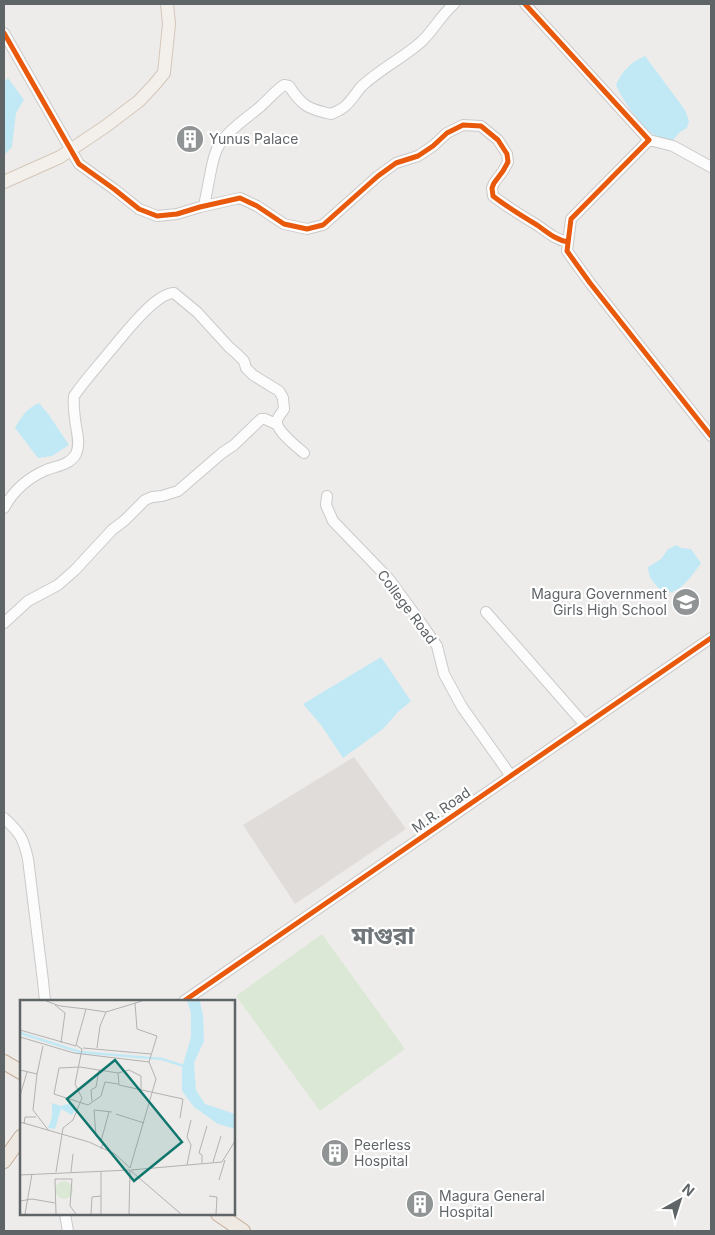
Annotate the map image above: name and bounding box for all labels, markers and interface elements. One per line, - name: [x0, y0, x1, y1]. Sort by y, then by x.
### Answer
- building icon: Yunus Palace: [175, 124, 205, 154]
- place label: Yunus Palace: [209, 130, 298, 147]
- street label: College Road: [374, 566, 441, 647]
- place label: Magura Government Girls High School: [531, 585, 667, 618]
- school or university icon: Magura Government Girls High School: [671, 587, 701, 617]
- street label: M.R. Road: [408, 783, 473, 836]
- district label: মাগুরা: [351, 921, 415, 950]
- inset map: [20, 1000, 235, 1215]
- place label: Peerless Hospital: [354, 1136, 411, 1169]
- building icon: Peerless Hospital: [320, 1138, 350, 1168]
- north arrow: [655, 1175, 705, 1225]
- text: N: [679, 1180, 698, 1199]
- place label: Magura General Hospital: [439, 1187, 545, 1220]
- building icon: Magura General Hospital: [405, 1189, 435, 1219]

